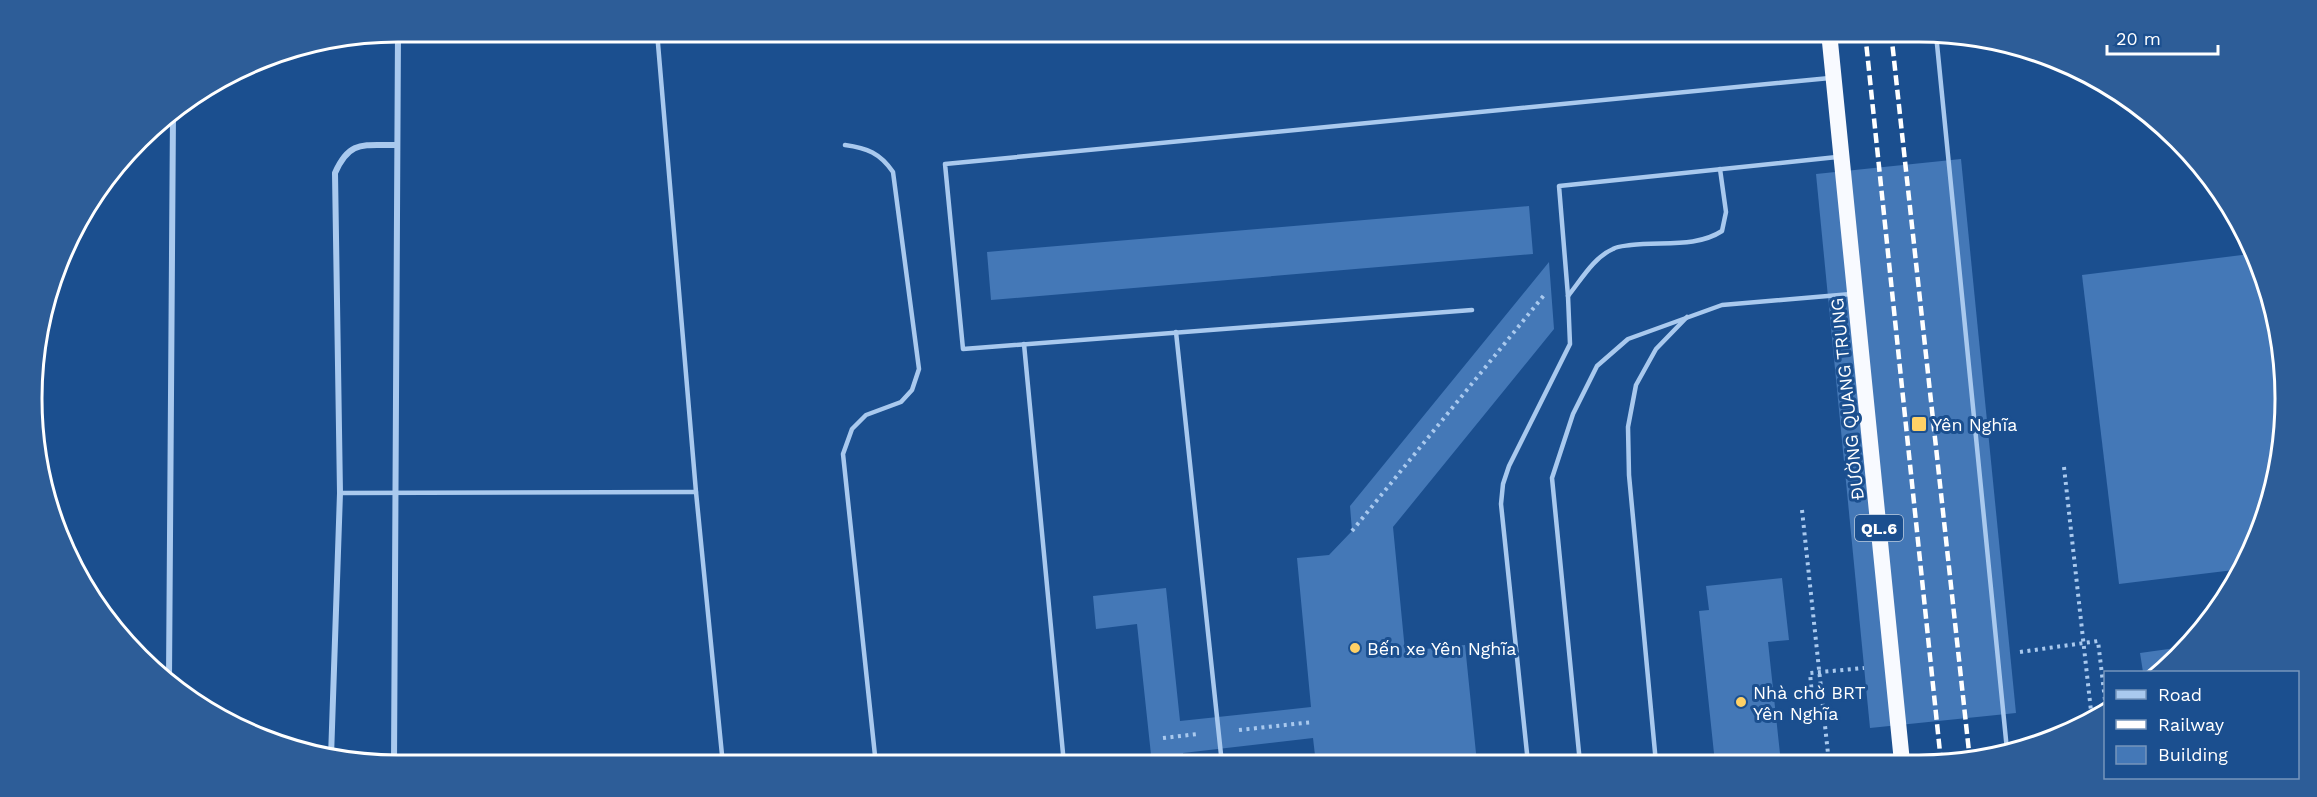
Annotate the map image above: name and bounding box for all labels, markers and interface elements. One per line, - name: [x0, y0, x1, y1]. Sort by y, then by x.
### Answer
- scale bar: [2107, 18, 2218, 56]
- text: 20 m: [2116, 28, 2161, 49]
- street label: ĐƯỜNG QUANG TRUNG: [1826, 297, 1868, 501]
- place label: Yên Nghĩa: [1932, 414, 2017, 435]
- marker: Yên Nghĩa: [1910, 415, 1928, 433]
- road number: QL.6: [1855, 515, 1903, 541]
- place label: Bến xe Yên Nghĩa: [1367, 638, 1516, 659]
- marker: Bến xe Yên Nghĩa: [1348, 641, 1362, 655]
- legend: [2104, 671, 2299, 779]
- place label: Nhà chờ BRT Yên Nghĩa: [1753, 682, 1866, 724]
- text: Road: [2158, 684, 2202, 705]
- marker: Nhà chờ BRT Yên Nghĩa: [1734, 695, 1748, 709]
- text: Railway: [2158, 714, 2225, 735]
- text: Building: [2158, 744, 2228, 765]

